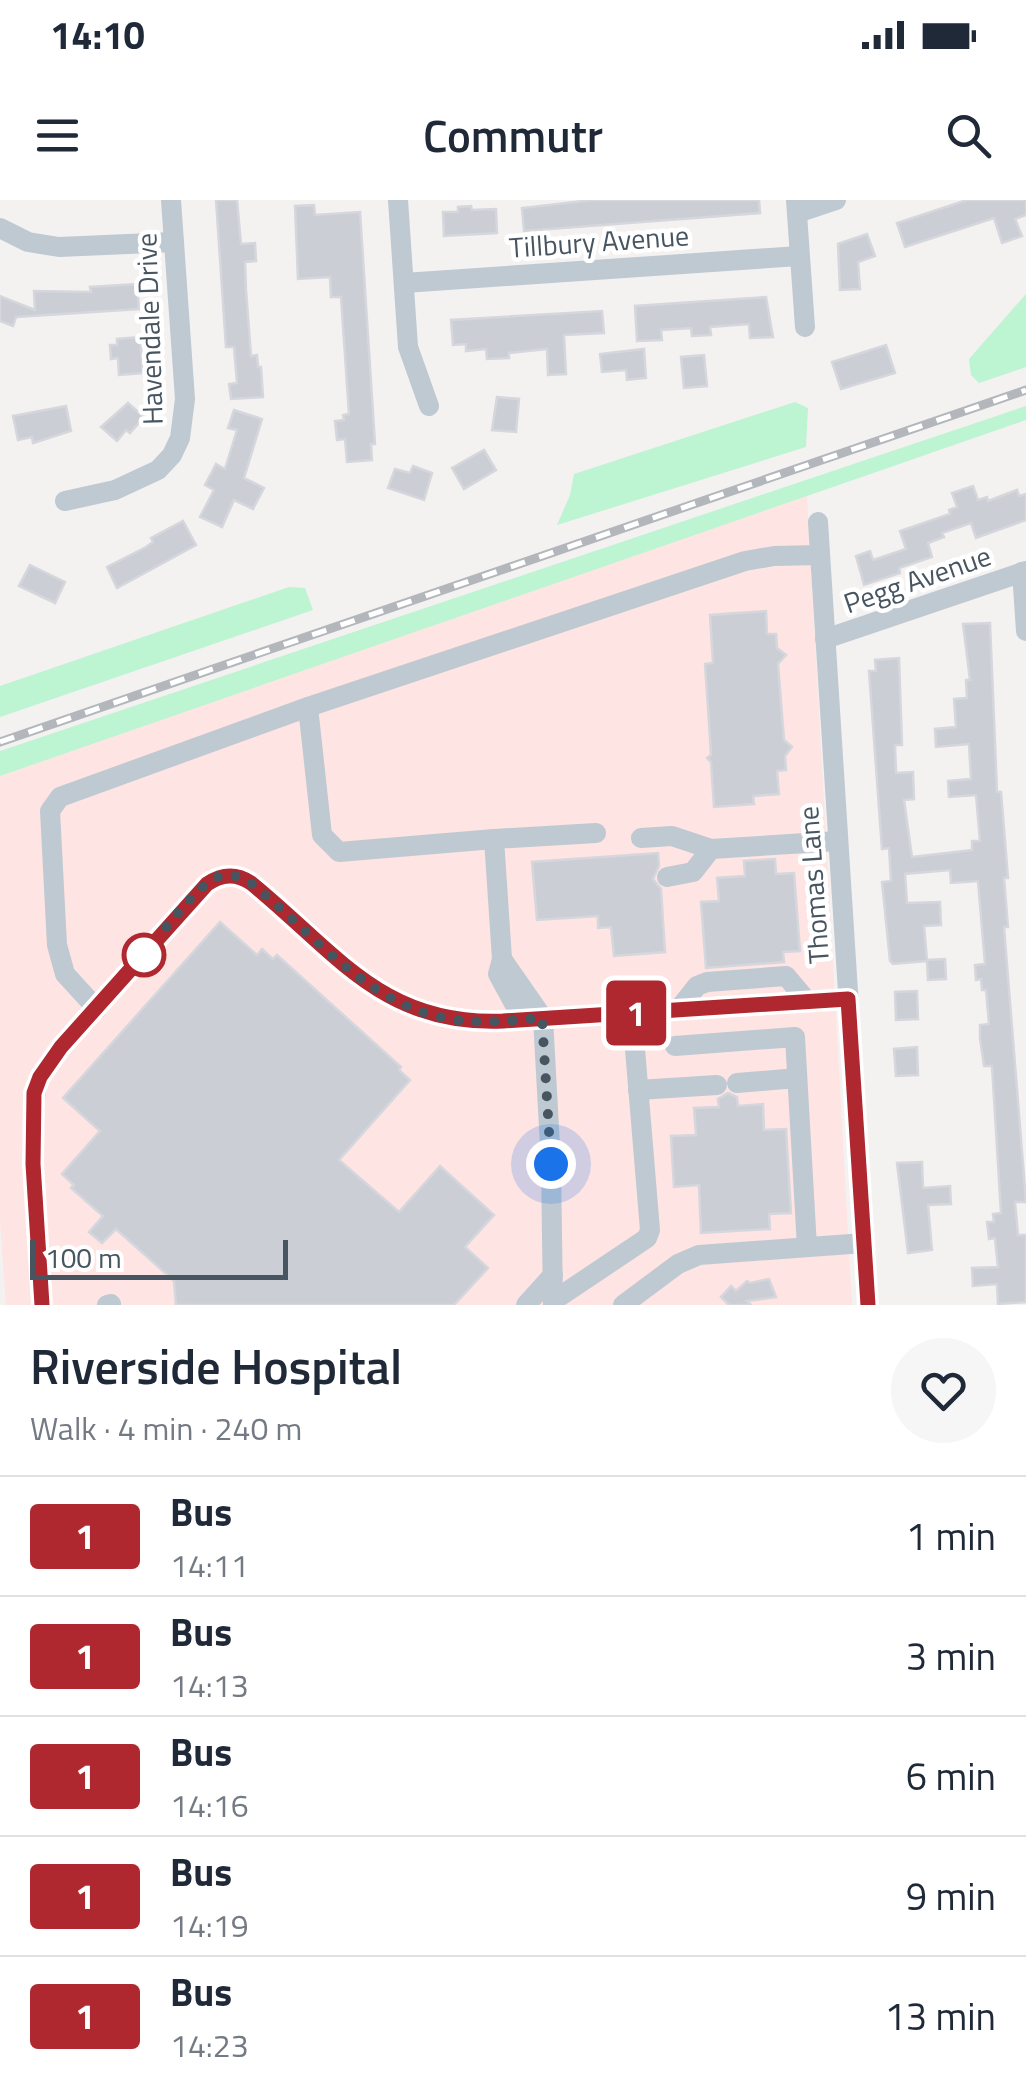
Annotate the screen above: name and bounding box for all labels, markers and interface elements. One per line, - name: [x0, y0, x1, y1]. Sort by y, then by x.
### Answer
- text: 14:10: [50, 6, 145, 64]
- text: Commutr: [423, 101, 603, 169]
- icon: menu: [30, 108, 85, 163]
- icon: search: [941, 108, 996, 163]
- street label: Tillbury Avenue: [508, 213, 690, 269]
- street label: Havendale Drive: [124, 232, 174, 426]
- street label: Pegg Avenue: [838, 534, 996, 624]
- street label: Thomas Lane: [786, 805, 840, 965]
- unlabelled marker: [123, 934, 165, 976]
- line badge: 1: [604, 980, 668, 1046]
- text: 1: [626, 986, 646, 1040]
- your location: [526, 1139, 576, 1189]
- scale bar: [30, 1235, 288, 1280]
- text: 100 m: [45, 1236, 122, 1279]
- text: Riverside Hospital: [30, 1330, 402, 1403]
- button: heart: [891, 1338, 996, 1443]
- text: Walk · 4 min · 240 m: [30, 1404, 302, 1452]
- text: Bus: [170, 1483, 232, 1541]
- text: 1 min: [906, 1507, 996, 1565]
- text: 1: [75, 1509, 95, 1563]
- text: 14:11: [170, 1541, 249, 1589]
- text: Bus: [170, 1603, 232, 1661]
- text: 3 min: [906, 1627, 996, 1685]
- text: 1: [75, 1629, 95, 1683]
- text: 14:13: [170, 1661, 249, 1709]
- text: Bus: [170, 1723, 232, 1781]
- text: 6 min: [906, 1747, 996, 1805]
- text: 1: [75, 1749, 95, 1803]
- text: 14:16: [170, 1781, 249, 1829]
- text: Bus: [170, 1843, 232, 1901]
- text: 9 min: [906, 1867, 996, 1925]
- text: 1: [75, 1869, 95, 1923]
- text: 14:19: [170, 1901, 249, 1949]
- text: Bus: [170, 1963, 232, 2021]
- text: 13 min: [885, 1987, 996, 2045]
- text: 1: [75, 1989, 95, 2043]
- text: 14:23: [170, 2021, 249, 2069]

